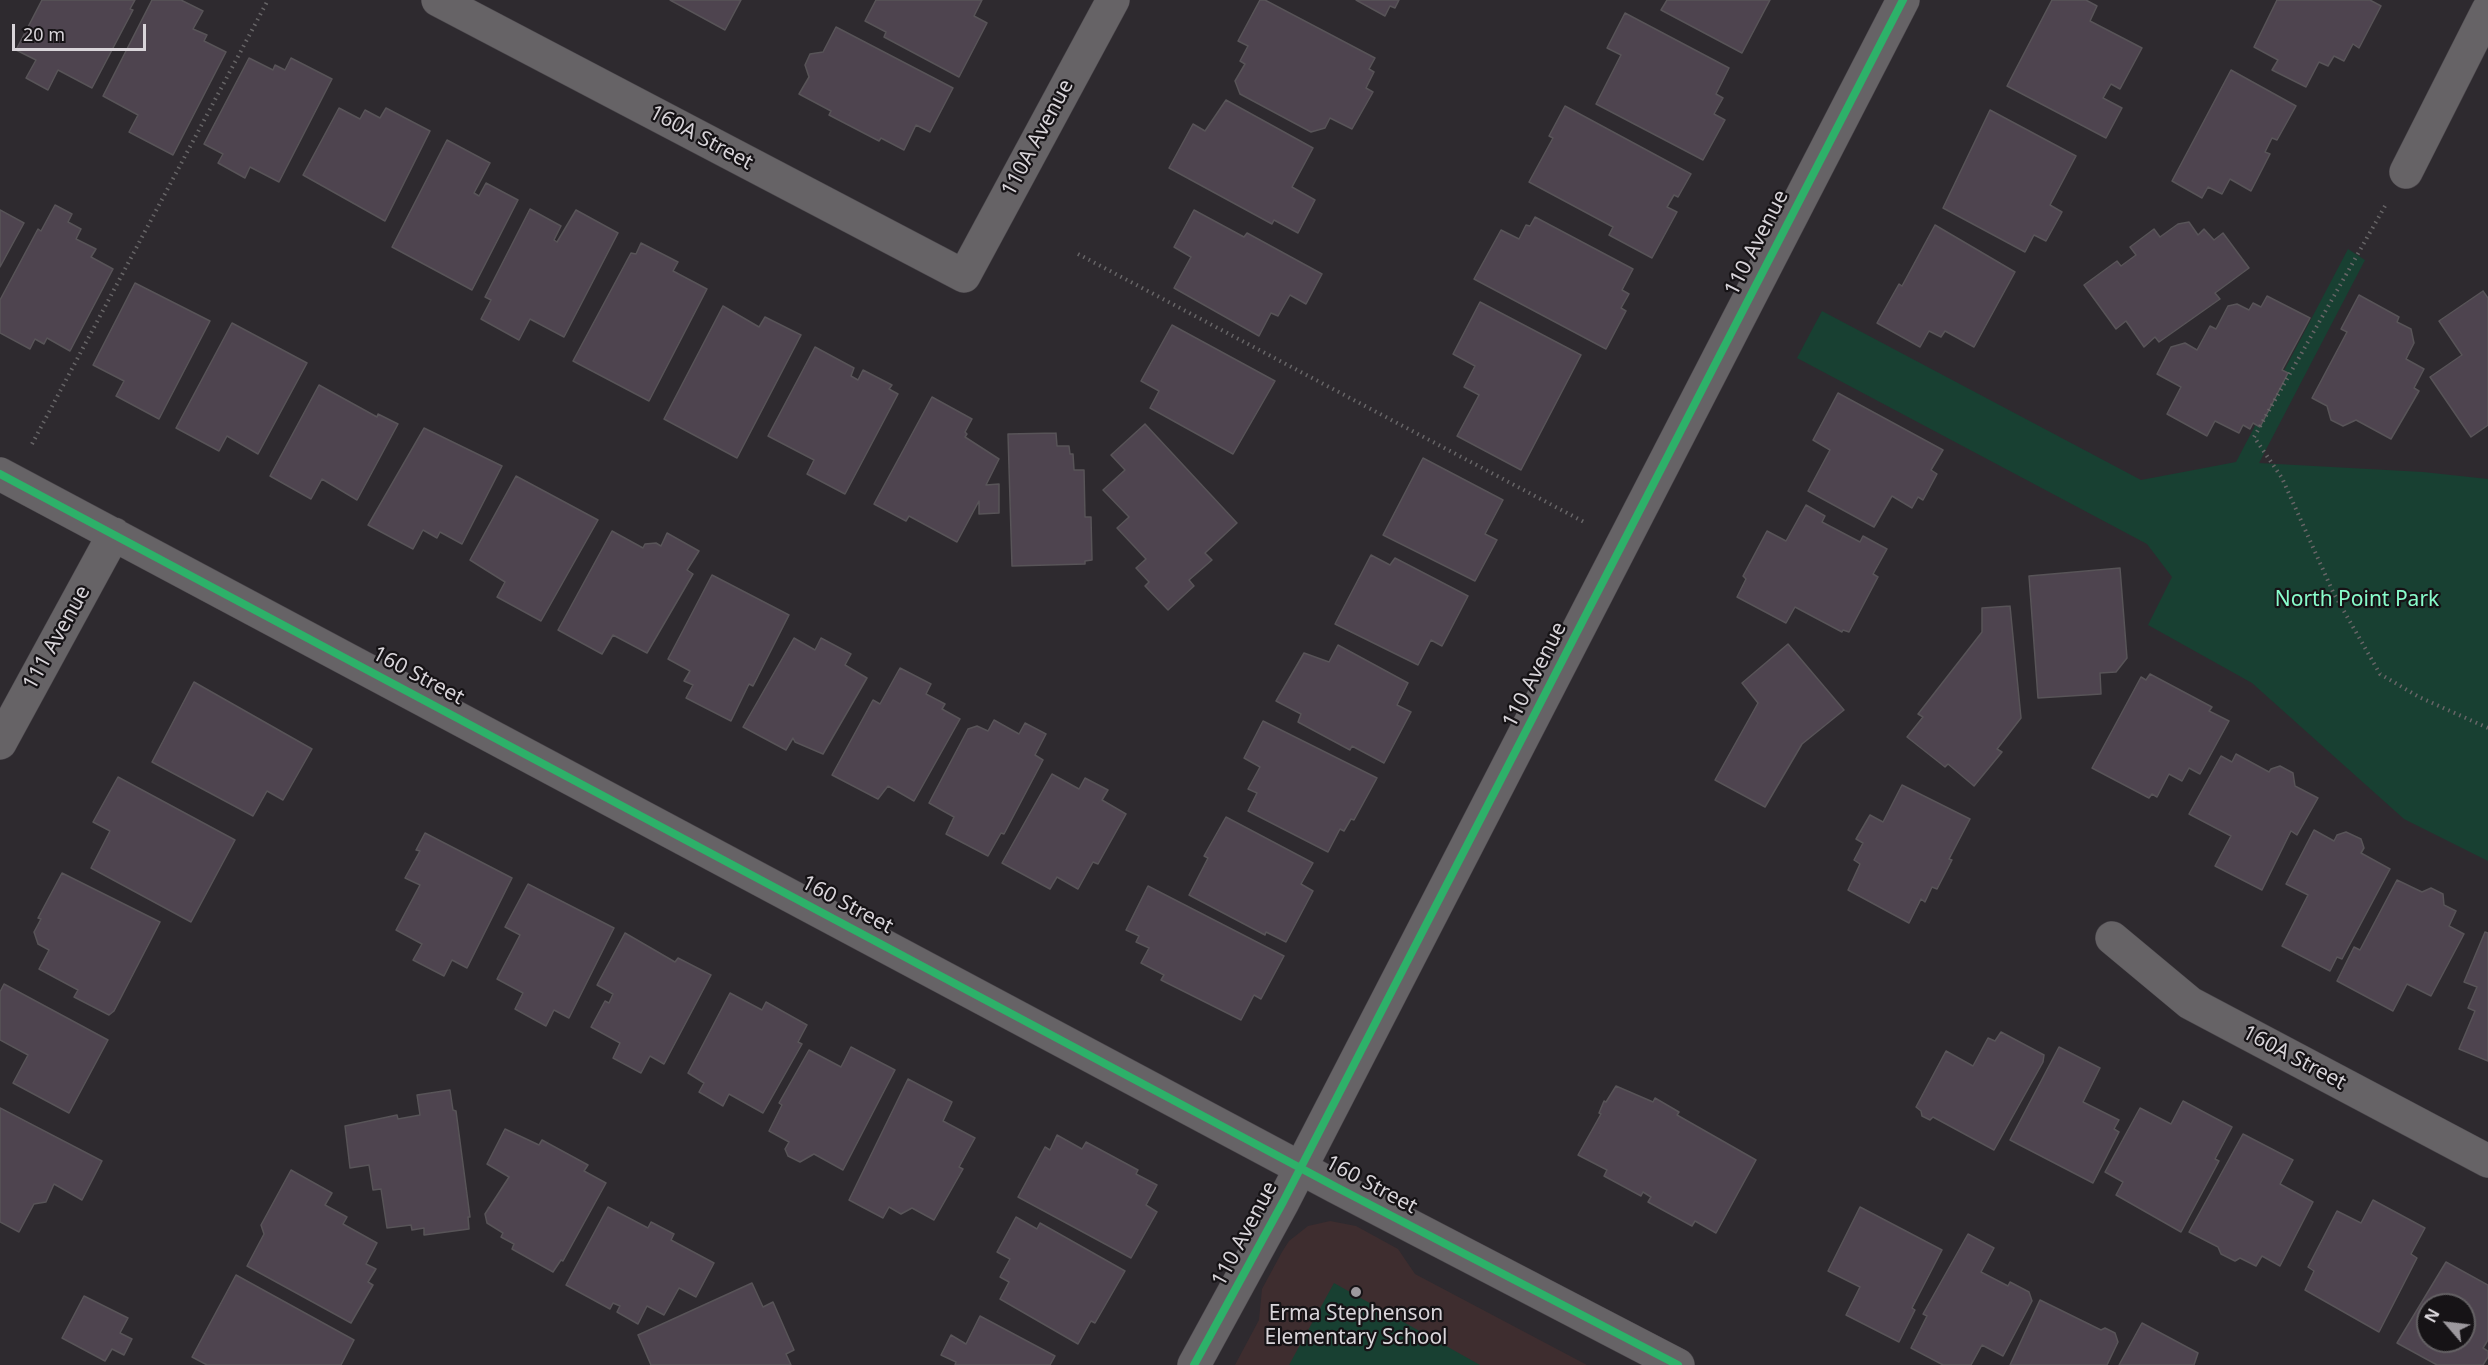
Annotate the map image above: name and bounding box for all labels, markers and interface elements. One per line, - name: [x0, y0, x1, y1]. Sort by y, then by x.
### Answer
- scale bar: [15, 12, 148, 50]
- text: 20 m: [23, 22, 65, 46]
- street label: 110A Avenue: [997, 75, 1079, 201]
- street label: 160A Street: [645, 100, 757, 176]
- street label: 110 Avenue: [1720, 186, 1794, 300]
- street label: 111 Avenue: [18, 582, 96, 694]
- park label: North Point Park: [2275, 587, 2439, 613]
- street label: 110 Avenue: [1498, 618, 1572, 732]
- street label: 160 Street: [368, 641, 468, 711]
- street label: 160 Street: [797, 870, 897, 940]
- street label: 160A Street: [2238, 1020, 2350, 1096]
- street label: 160 Street: [1321, 1150, 1421, 1220]
- street label: 110 Avenue: [1207, 1177, 1283, 1291]
- marker: Erma Stephenson Elementary School: [1349, 1285, 1363, 1299]
- north arrow: [2416, 1293, 2476, 1353]
- place label: Erma Stephenson Elementary School: [1264, 1301, 1448, 1351]
- text: N: [2419, 1305, 2445, 1326]

